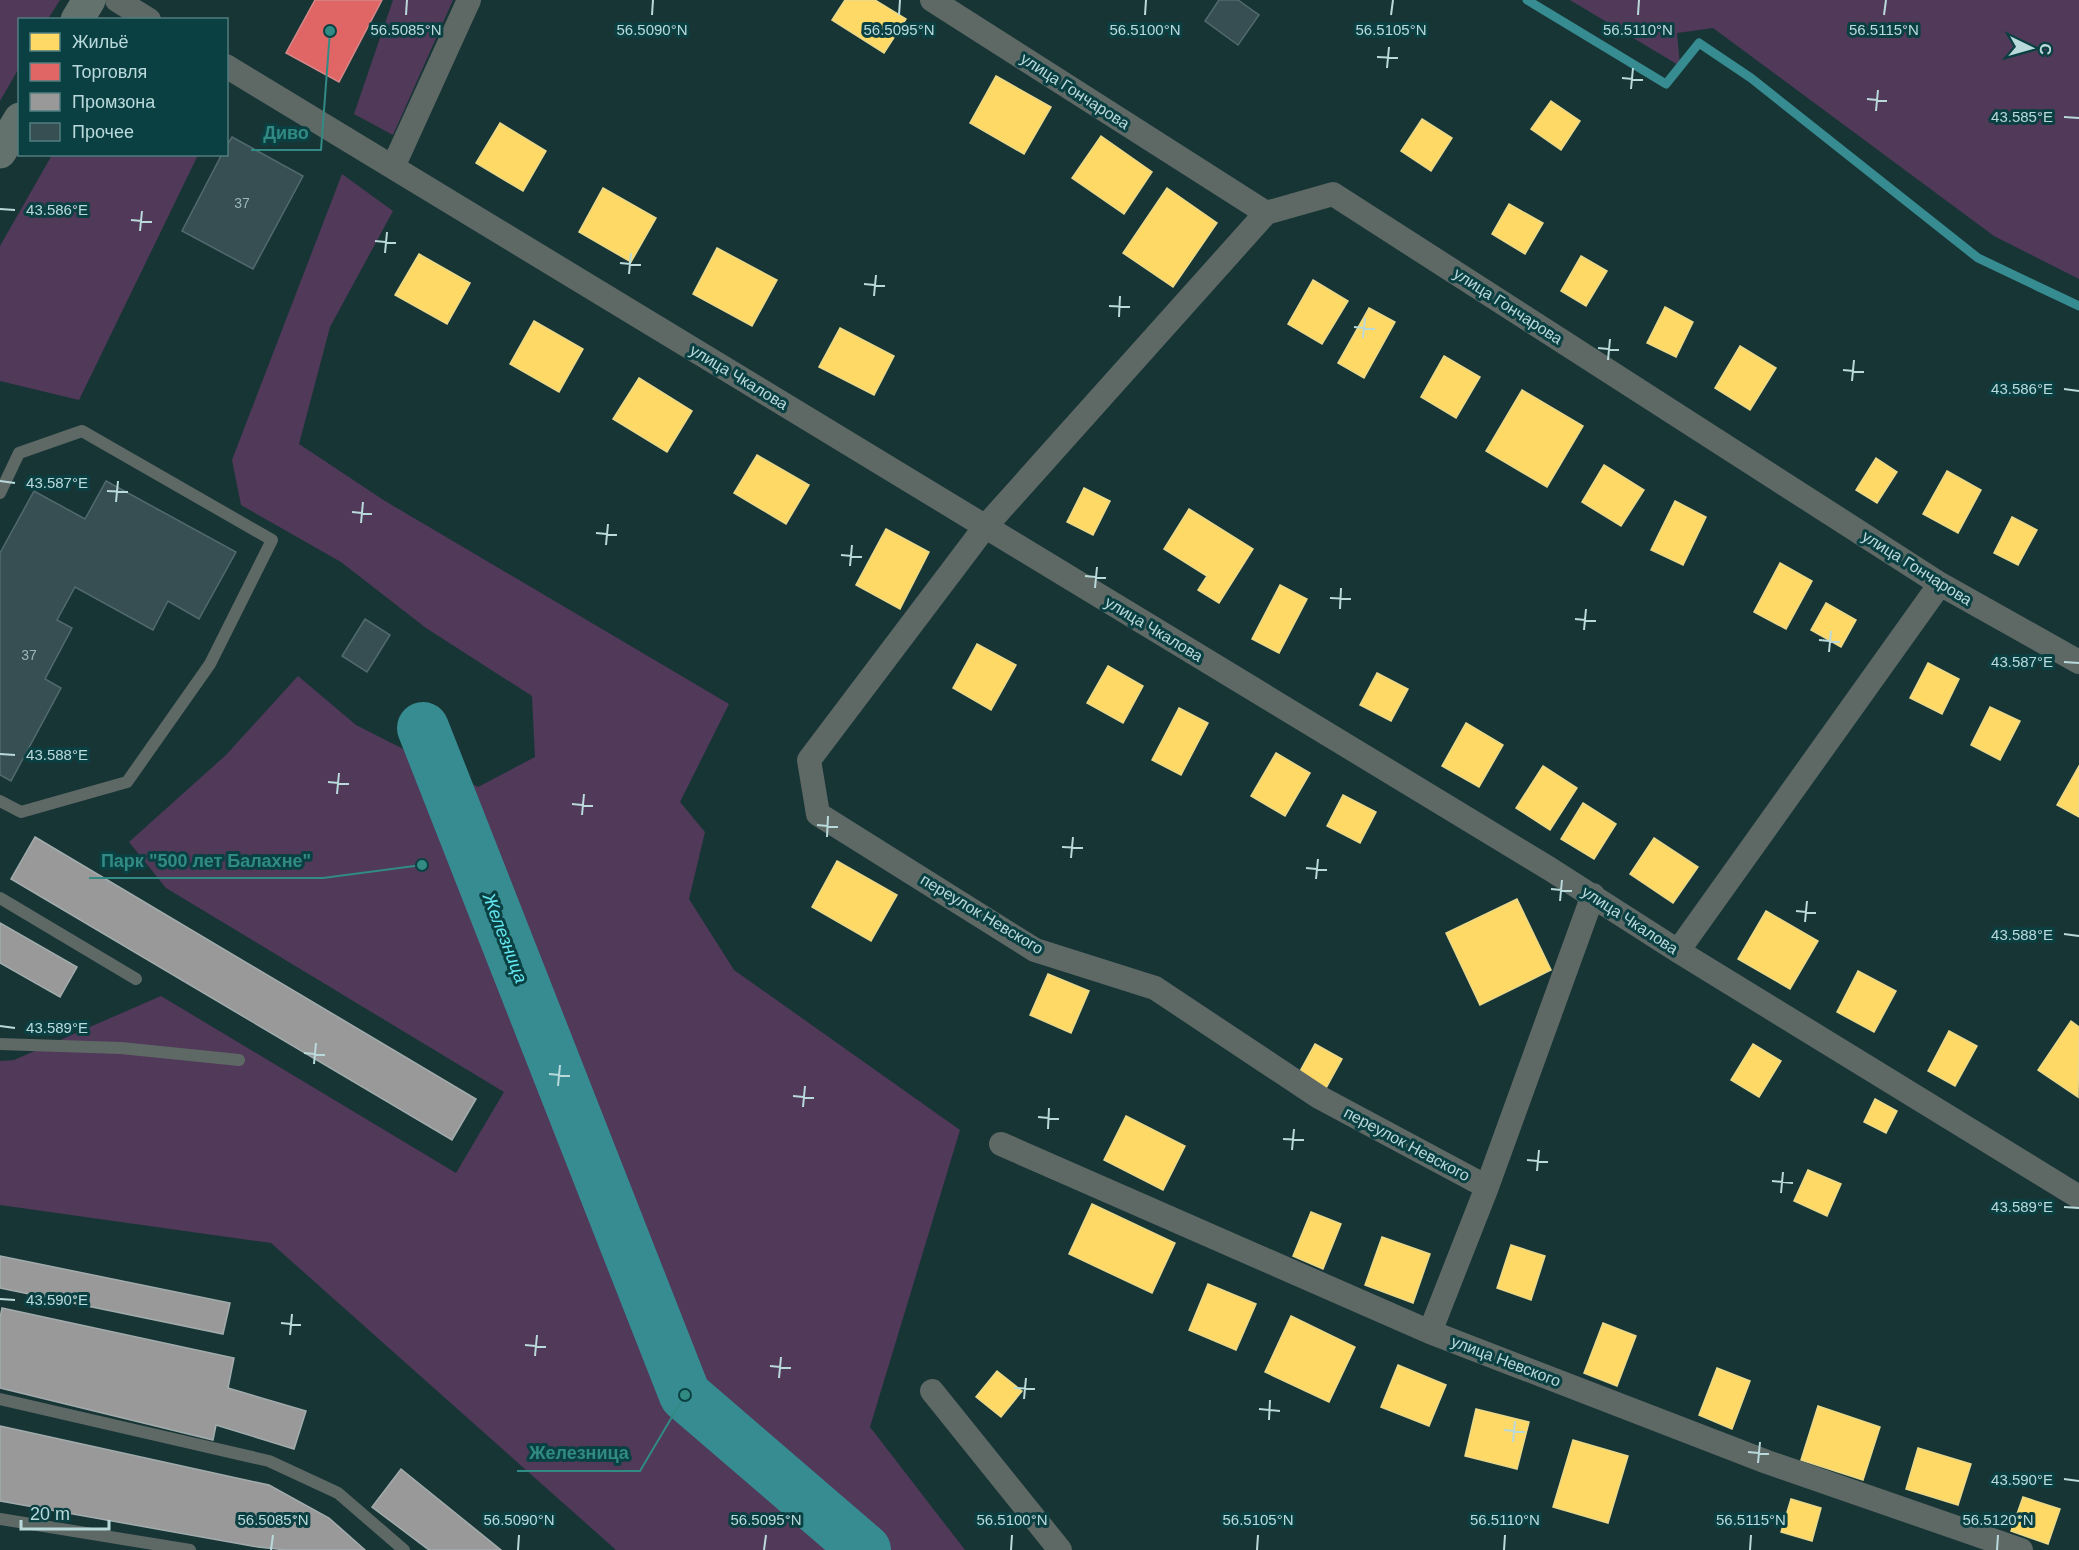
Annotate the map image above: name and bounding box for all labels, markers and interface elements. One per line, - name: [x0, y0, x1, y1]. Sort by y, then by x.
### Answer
- legend: [18, 18, 228, 156]
- north arrow: [2001, 18, 2061, 78]
- text: 56.5085°N: [370, 21, 442, 38]
- text: 56.5090°N: [616, 21, 688, 38]
- text: 56.5095°N: [863, 21, 935, 38]
- text: 56.5100°N: [1109, 21, 1181, 38]
- text: 56.5105°N: [1355, 21, 1427, 38]
- text: 56.5110°N: [1603, 21, 1673, 38]
- text: 56.5115°N: [1849, 21, 1919, 38]
- text: Жильё: [72, 32, 129, 52]
- text: С: [2036, 43, 2054, 56]
- street label: улица Гончарова: [1018, 50, 1133, 132]
- text: Торговля: [72, 62, 147, 82]
- text: Промзона: [72, 92, 156, 112]
- text: 43.585°E: [1991, 108, 2053, 125]
- callout: Диво: [251, 114, 321, 150]
- text: Прочее: [72, 122, 134, 142]
- text: Диво: [263, 123, 309, 143]
- house number: 37: [234, 195, 250, 211]
- text: 43.586°E: [26, 201, 88, 218]
- street label: улица Гончарова: [1451, 265, 1566, 347]
- street label: улица Чкалова: [687, 341, 791, 413]
- text: 43.586°E: [1991, 380, 2053, 397]
- text: 43.587°E: [26, 474, 88, 491]
- street label: улица Гончарова: [1859, 527, 1975, 609]
- street label: улица Чкалова: [1102, 593, 1206, 665]
- house number: 37: [21, 647, 37, 663]
- text: 43.587°E: [1991, 653, 2053, 670]
- text: 43.588°E: [26, 746, 88, 763]
- callout: Парк "500 лет Балахне": [89, 842, 323, 878]
- text: Парк "500 лет Балахне": [101, 851, 311, 871]
- street label: переулок Невского: [918, 871, 1046, 957]
- street label: улица Чкалова: [1579, 883, 1681, 957]
- water label: Железница: [478, 889, 531, 986]
- text: 43.588°E: [1991, 926, 2053, 943]
- text: 43.589°E: [26, 1019, 88, 1036]
- street label: переулок Невского: [1341, 1104, 1473, 1184]
- text: 43.589°E: [1991, 1198, 2053, 1215]
- text: 43.590°E: [26, 1291, 88, 1308]
- street label: улица Невского: [1449, 1332, 1563, 1390]
- callout: Железница: [517, 1435, 640, 1471]
- text: Железница: [528, 1443, 630, 1463]
- text: 43.590°E: [1991, 1471, 2053, 1488]
- scale bar: [21, 1493, 110, 1531]
- text: 20 m: [30, 1504, 70, 1524]
- text: 56.5085°N: [237, 1511, 309, 1528]
- text: 56.5090°N: [483, 1511, 555, 1528]
- text: 56.5095°N: [730, 1511, 802, 1528]
- text: 56.5100°N: [976, 1511, 1048, 1528]
- text: 56.5105°N: [1222, 1511, 1294, 1528]
- text: 56.5110°N: [1470, 1511, 1540, 1528]
- text: 56.5115°N: [1716, 1511, 1786, 1528]
- text: 56.5120°N: [1962, 1511, 2034, 1528]

